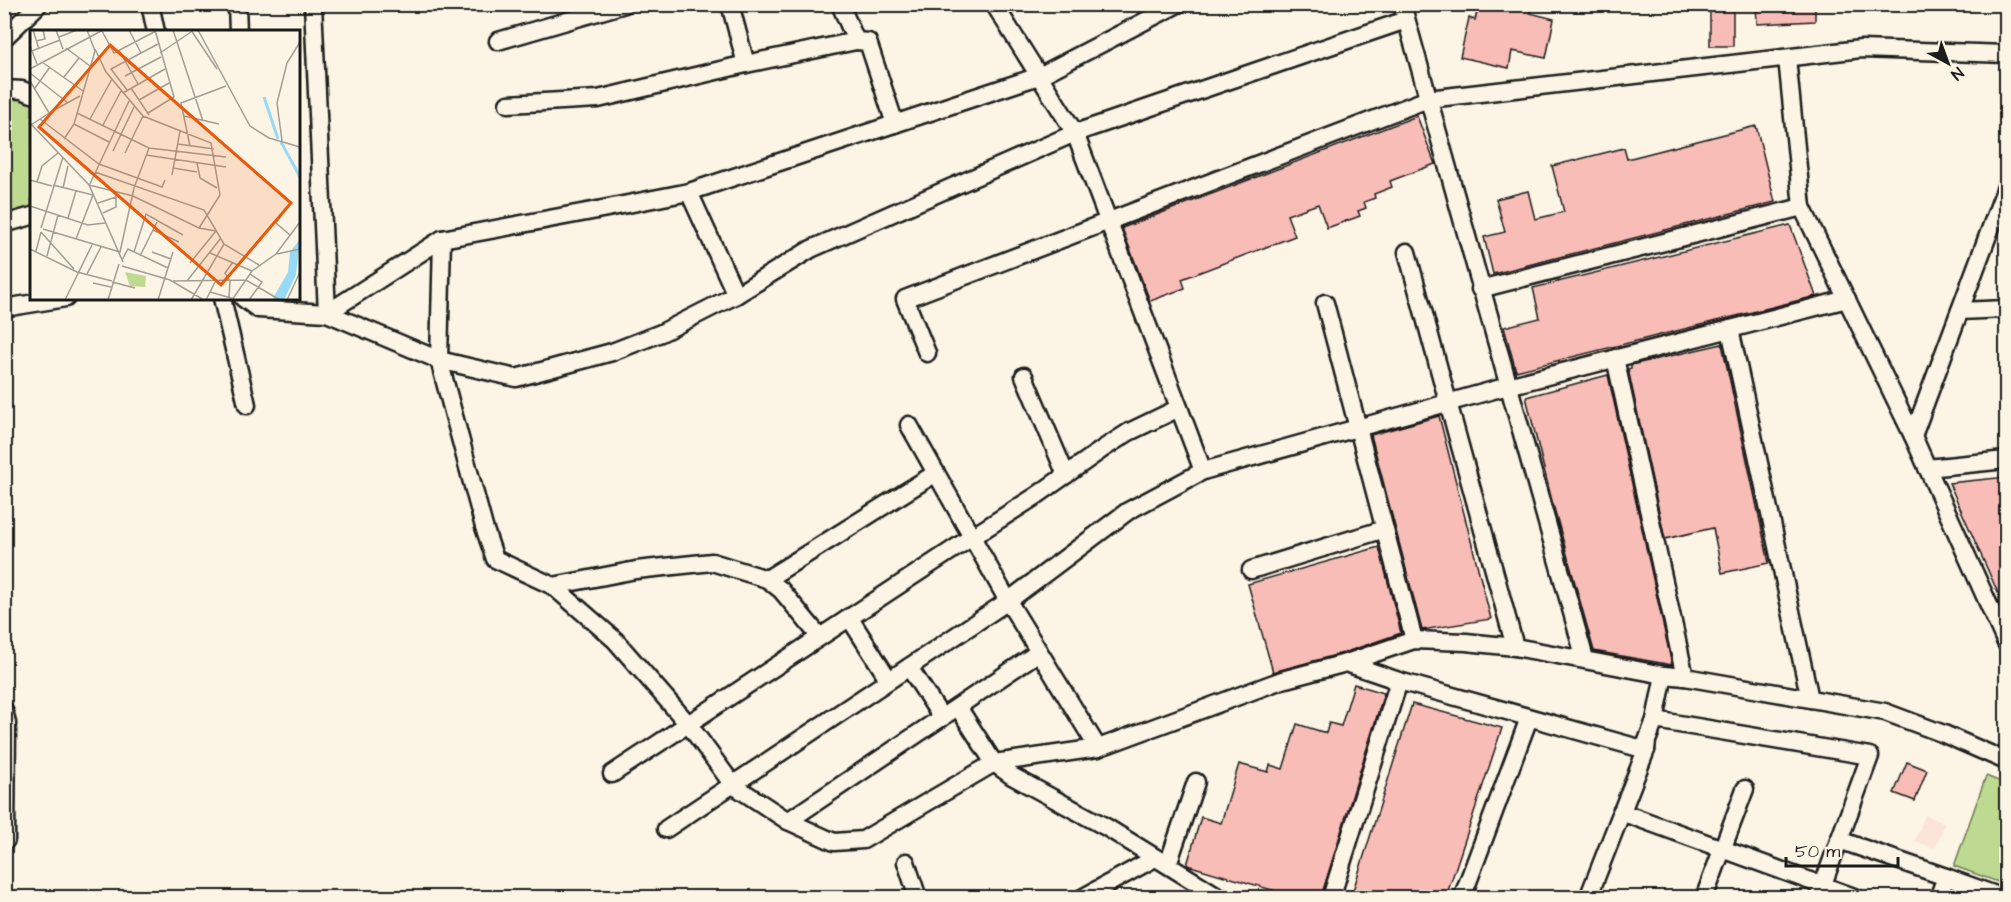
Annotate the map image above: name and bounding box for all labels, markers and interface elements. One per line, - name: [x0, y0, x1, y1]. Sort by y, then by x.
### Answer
- inset map: [30, 30, 300, 300]
- north arrow: [1918, 33, 1978, 93]
- text: N: [1946, 62, 1968, 85]
- scale bar: [1786, 830, 1898, 868]
- text: 50 m: [1795, 839, 1840, 864]

